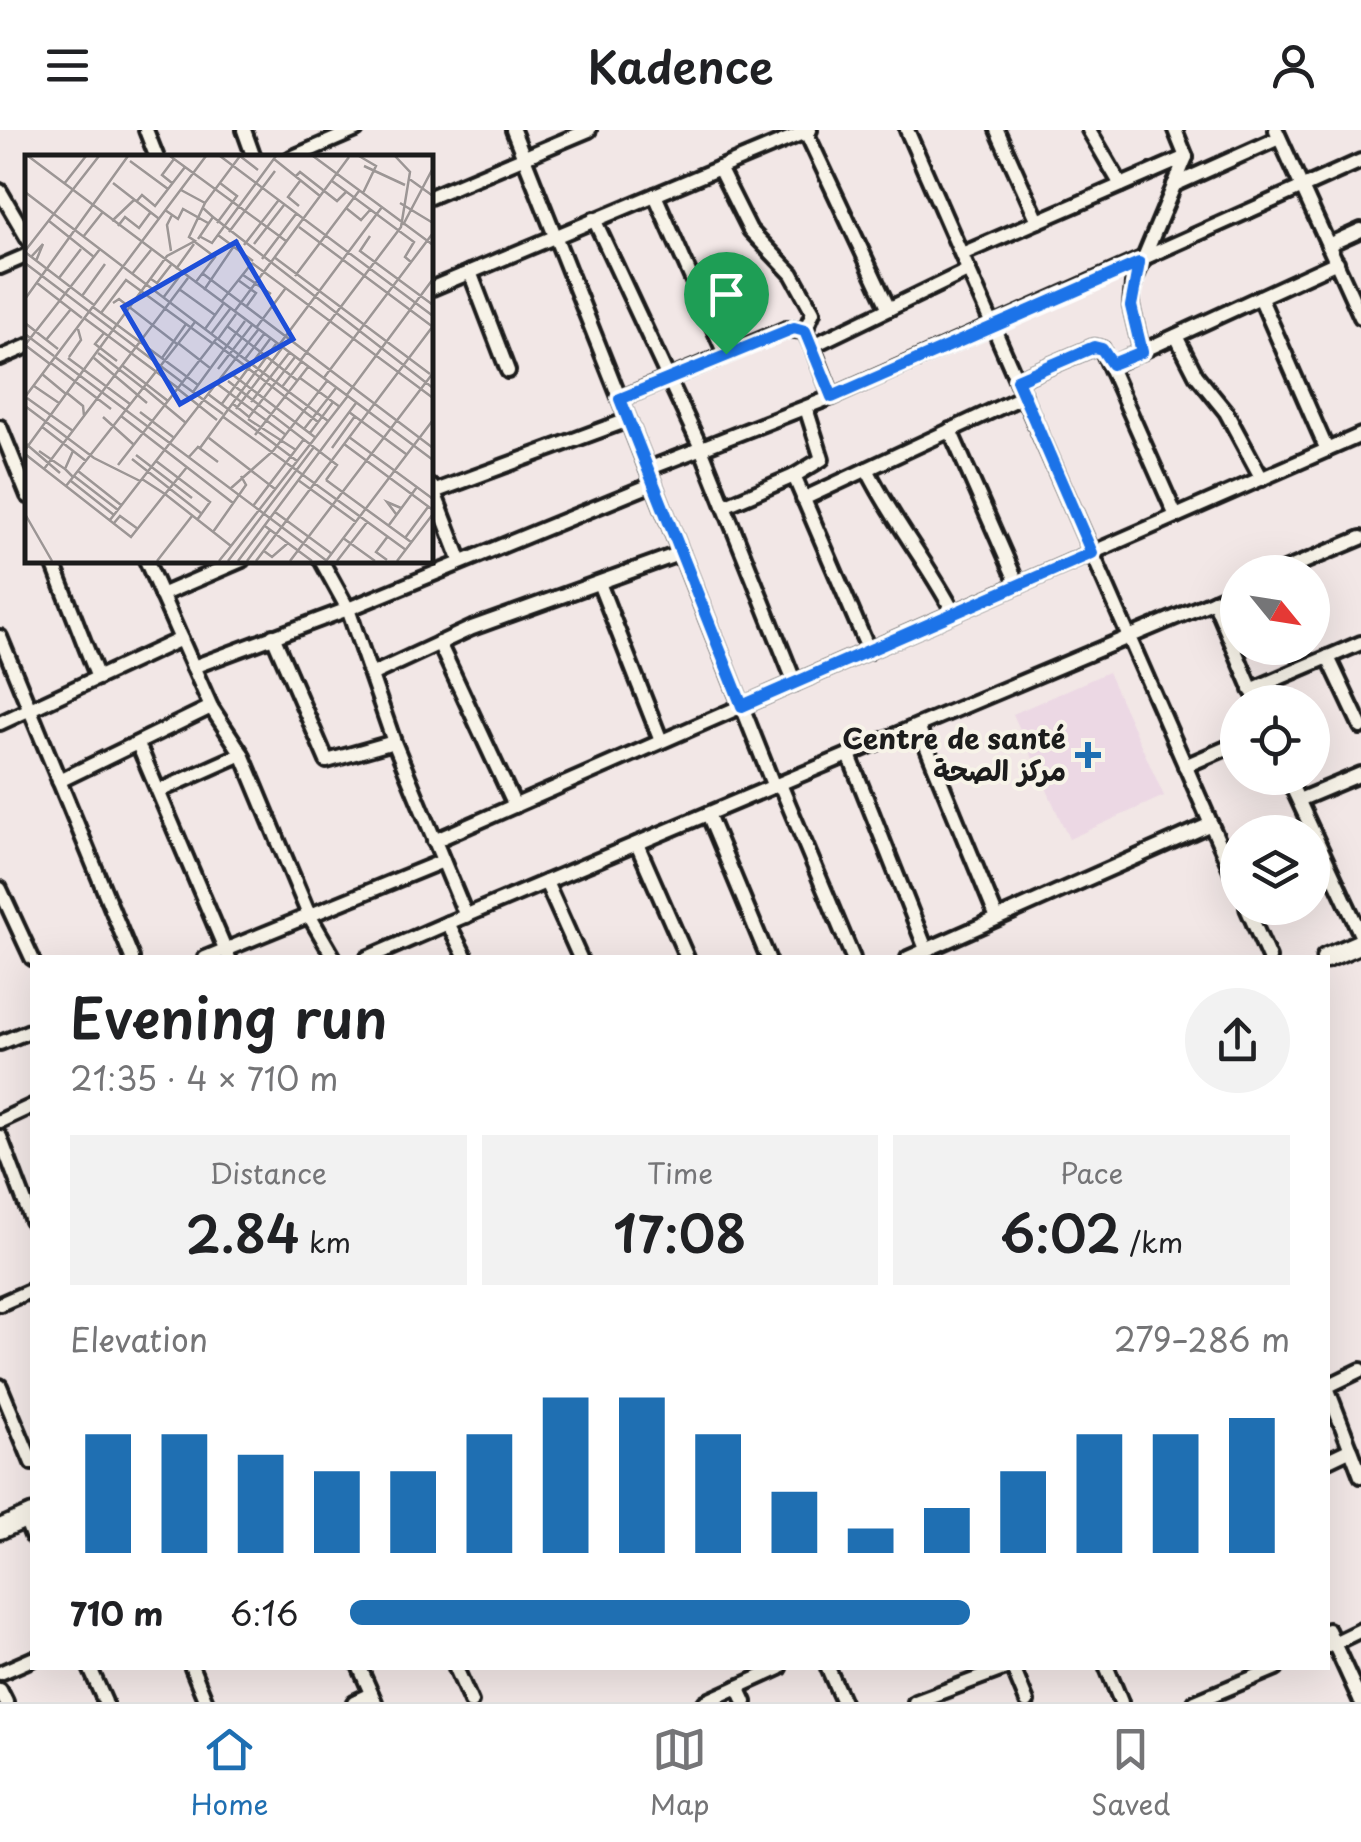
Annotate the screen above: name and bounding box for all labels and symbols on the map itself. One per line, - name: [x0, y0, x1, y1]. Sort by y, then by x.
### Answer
- inset map: [25, 155, 432, 562]
- pin: [684, 252, 769, 355]
- north arrow: [1220, 555, 1330, 665]
- place label: Centre de santé مركز الصحة: [842, 716, 1066, 791]
- marker: Centre de santé مركز الصحة: [1075, 742, 1101, 768]

